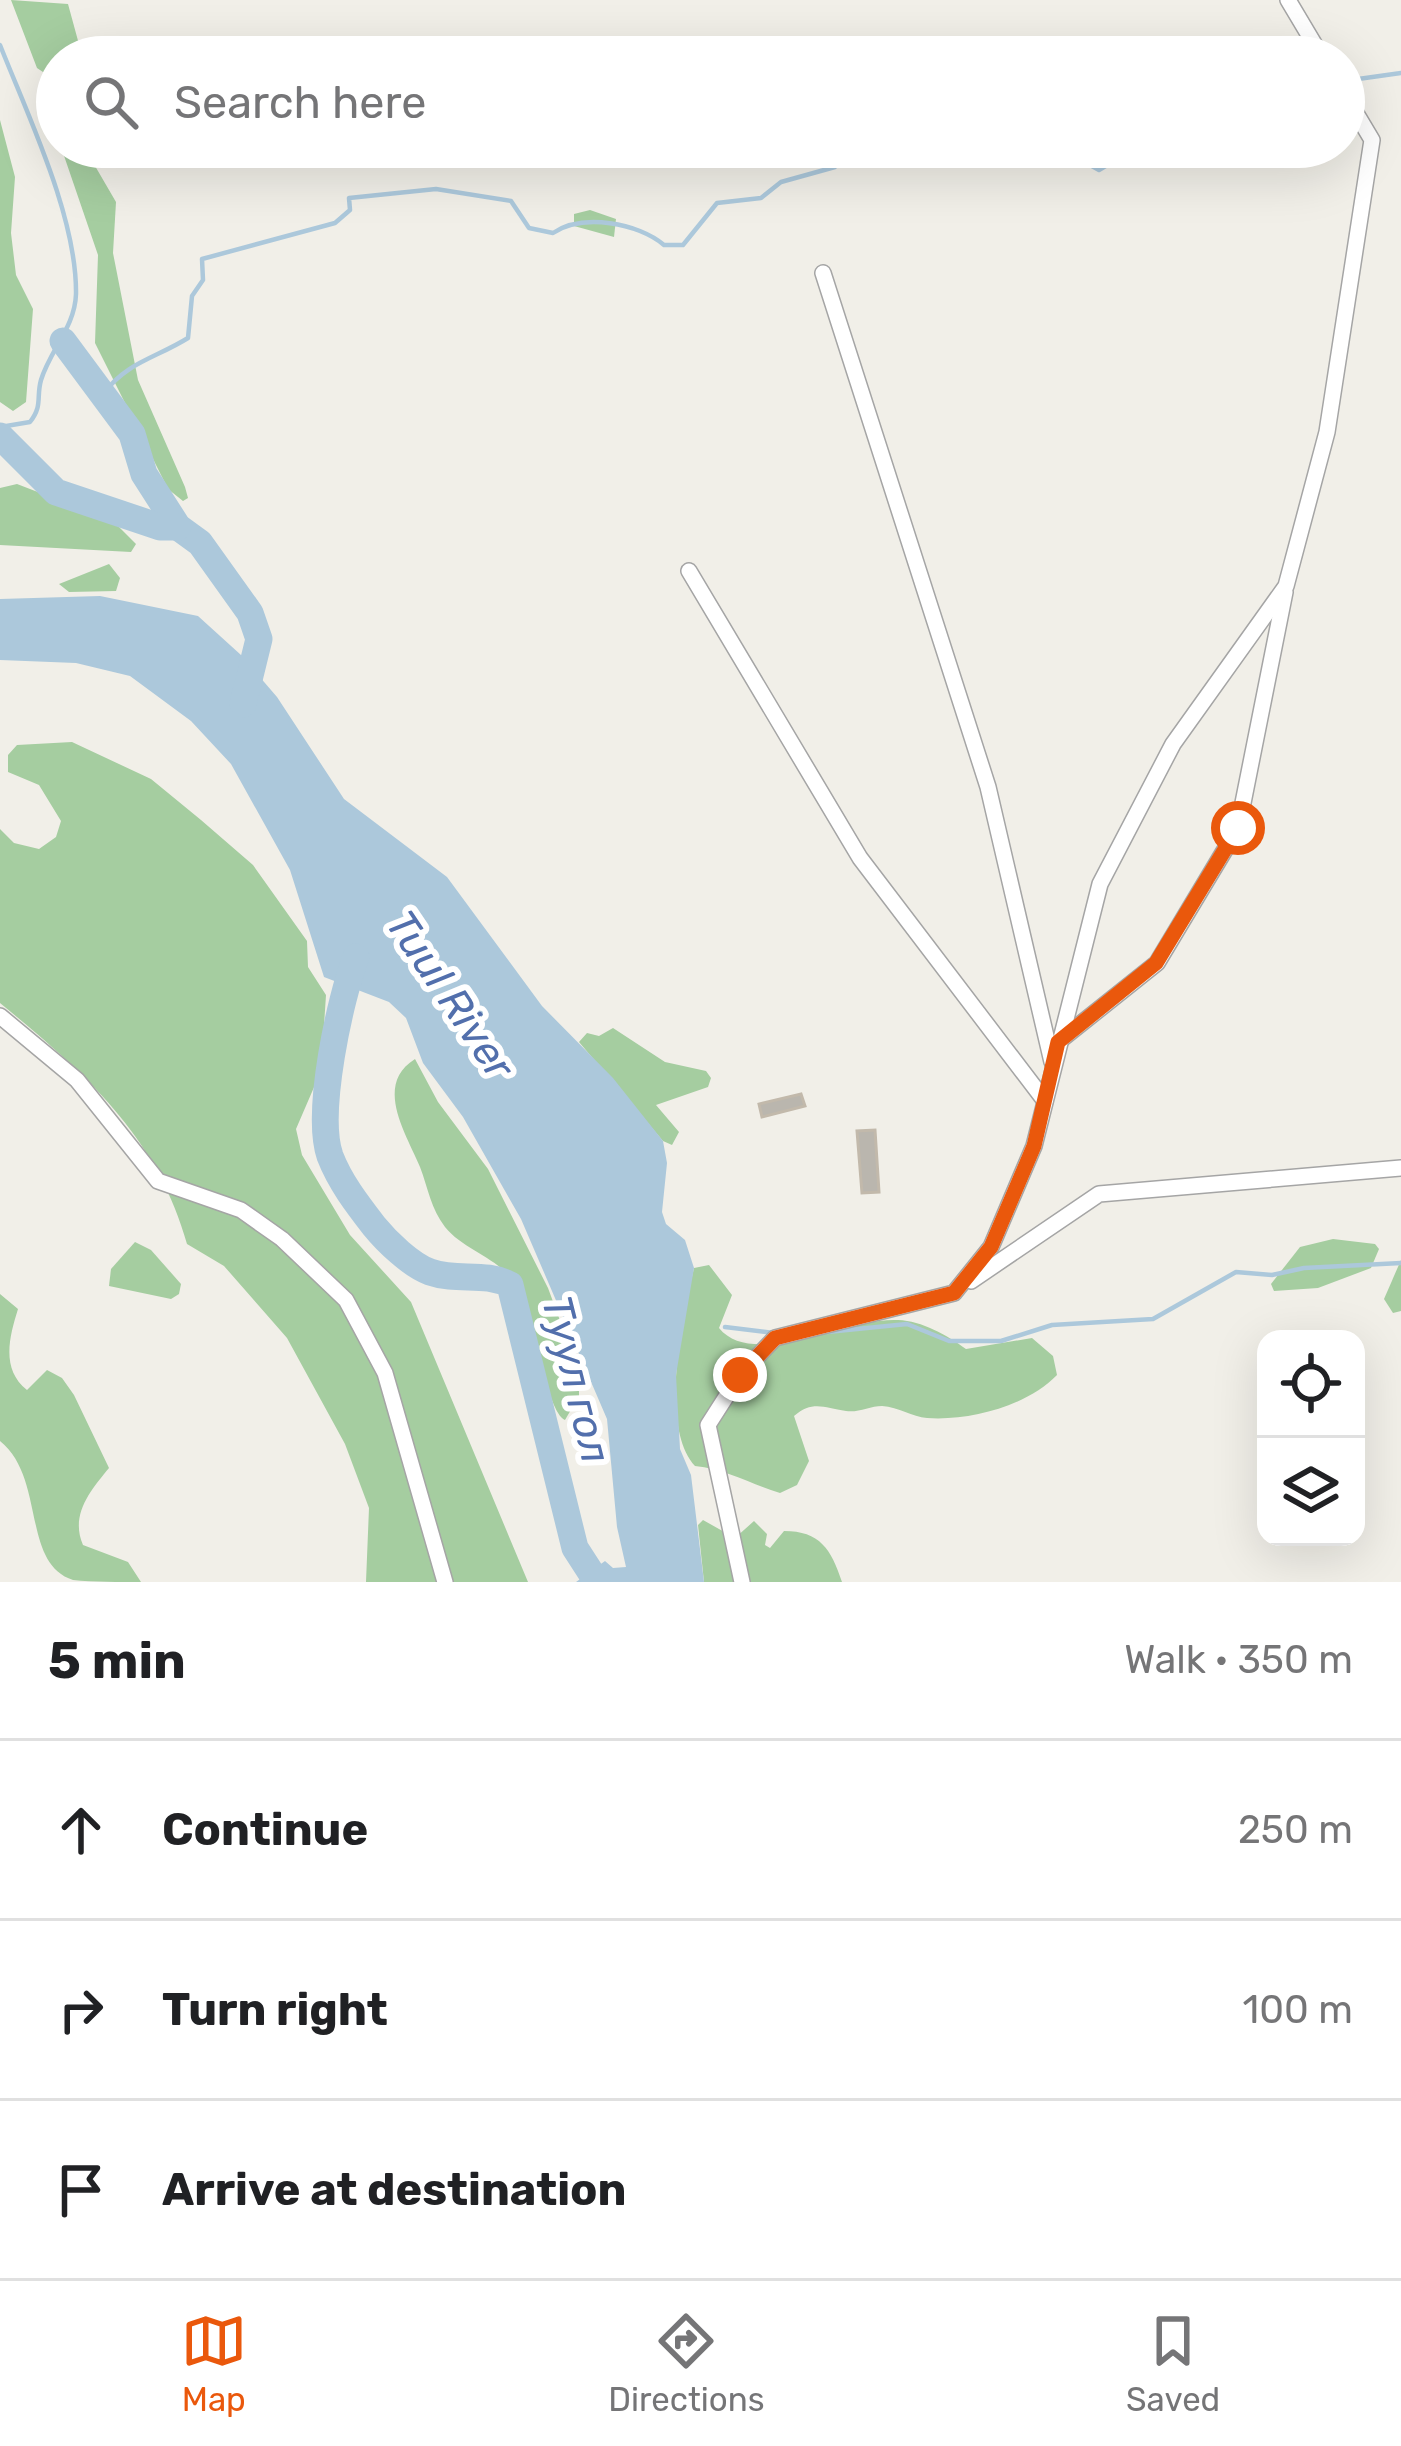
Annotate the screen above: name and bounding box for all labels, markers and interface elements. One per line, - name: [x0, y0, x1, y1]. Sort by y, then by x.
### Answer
- search box: [36, 36, 1365, 168]
- icon: search: [78, 69, 144, 135]
- text: Search here: [174, 76, 426, 129]
- route start: [1211, 801, 1265, 855]
- water label: Tuul River: [375, 901, 526, 1090]
- water label: Туул гол: [531, 1290, 621, 1468]
- map controls: [1257, 1330, 1365, 1546]
- button: locate: [1257, 1330, 1365, 1438]
- route end: [713, 1348, 767, 1402]
- button: layers: [1257, 1438, 1365, 1546]
- text: 5 min: [48, 1630, 186, 1691]
- text: Walk · 350 m: [1124, 1637, 1353, 1683]
- icon: ahead: [48, 1797, 114, 1863]
- text: Continue: [162, 1803, 368, 1856]
- text: 250 m: [1238, 1807, 1353, 1853]
- icon: right: [48, 1977, 114, 2043]
- text: Turn right: [162, 1983, 388, 2036]
- text: 100 m: [1243, 1987, 1353, 2033]
- icon: arrive: [48, 2157, 114, 2223]
- text: Arrive at destination: [162, 2163, 627, 2216]
- tab: Map: [181, 2308, 247, 2419]
- tab: Directions: [608, 2308, 765, 2419]
- tab: Saved: [1126, 2308, 1220, 2419]

